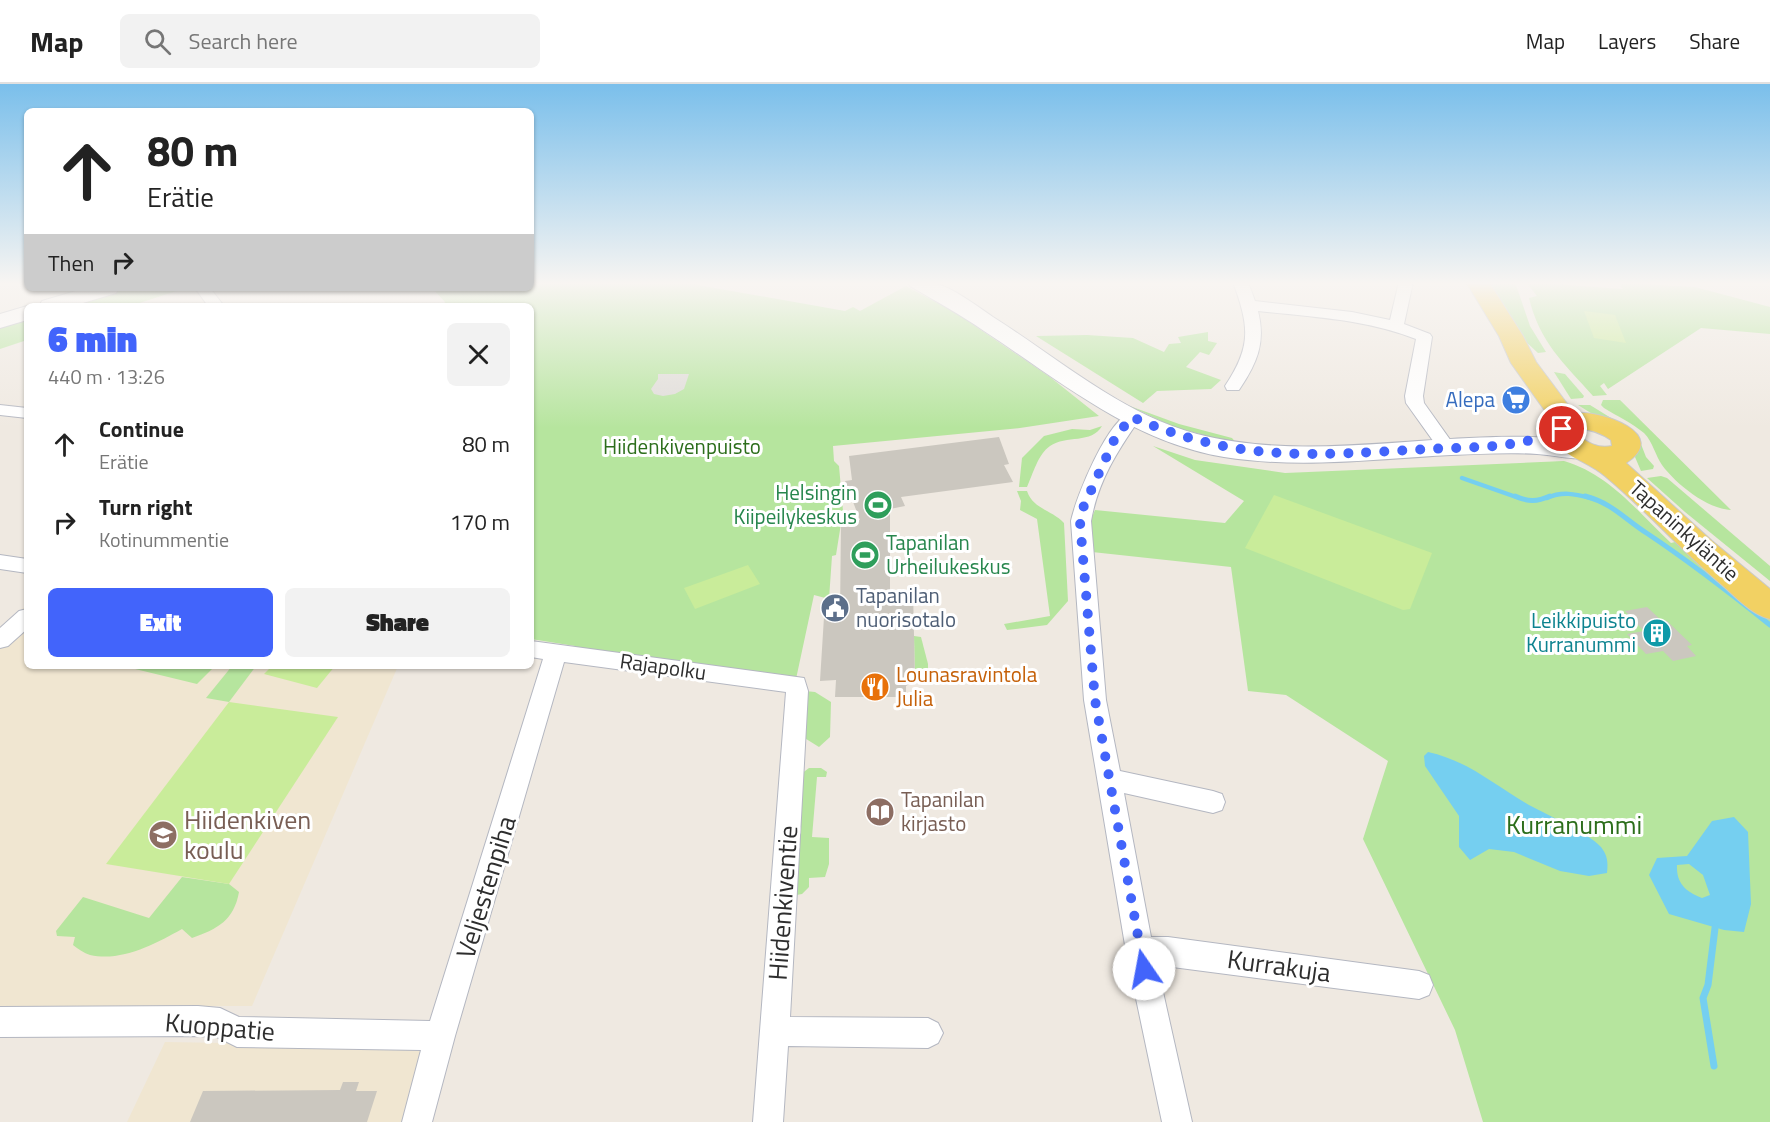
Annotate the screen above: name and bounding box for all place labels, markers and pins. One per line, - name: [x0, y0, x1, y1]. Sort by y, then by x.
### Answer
- place label: Alepa: [1445, 383, 1495, 415]
- supermarket icon: Alepa: [1500, 384, 1532, 416]
- pin: [1536, 403, 1587, 454]
- place label: Helsingin Kiipeilykeskus: [733, 476, 857, 532]
- sports icon: Helsingin Kiipeilykeskus: [862, 489, 894, 521]
- place label: Tapanilan Urheilukeskus: [886, 526, 1010, 582]
- sports icon: Tapanilan Urheilukeskus: [849, 539, 881, 571]
- place label: Tapanilan nuorisotalo: [856, 579, 956, 635]
- public building icon: Tapanilan nuorisotalo: [819, 592, 851, 624]
- place label: Leikkipuisto Kurranummi: [1526, 604, 1636, 660]
- building icon: Leikkipuisto Kurranummi: [1641, 617, 1673, 649]
- place label: Lounasravintola Julia: [896, 658, 1038, 714]
- restaurant icon: Lounasravintola Julia: [859, 671, 891, 703]
- place label: Tapanilan kirjasto: [901, 783, 985, 839]
- library icon: Tapanilan kirjasto: [864, 796, 896, 828]
- place label: Hiidenkiven koulu: [184, 800, 311, 869]
- school or university icon: Hiidenkiven koulu: [147, 819, 179, 851]

